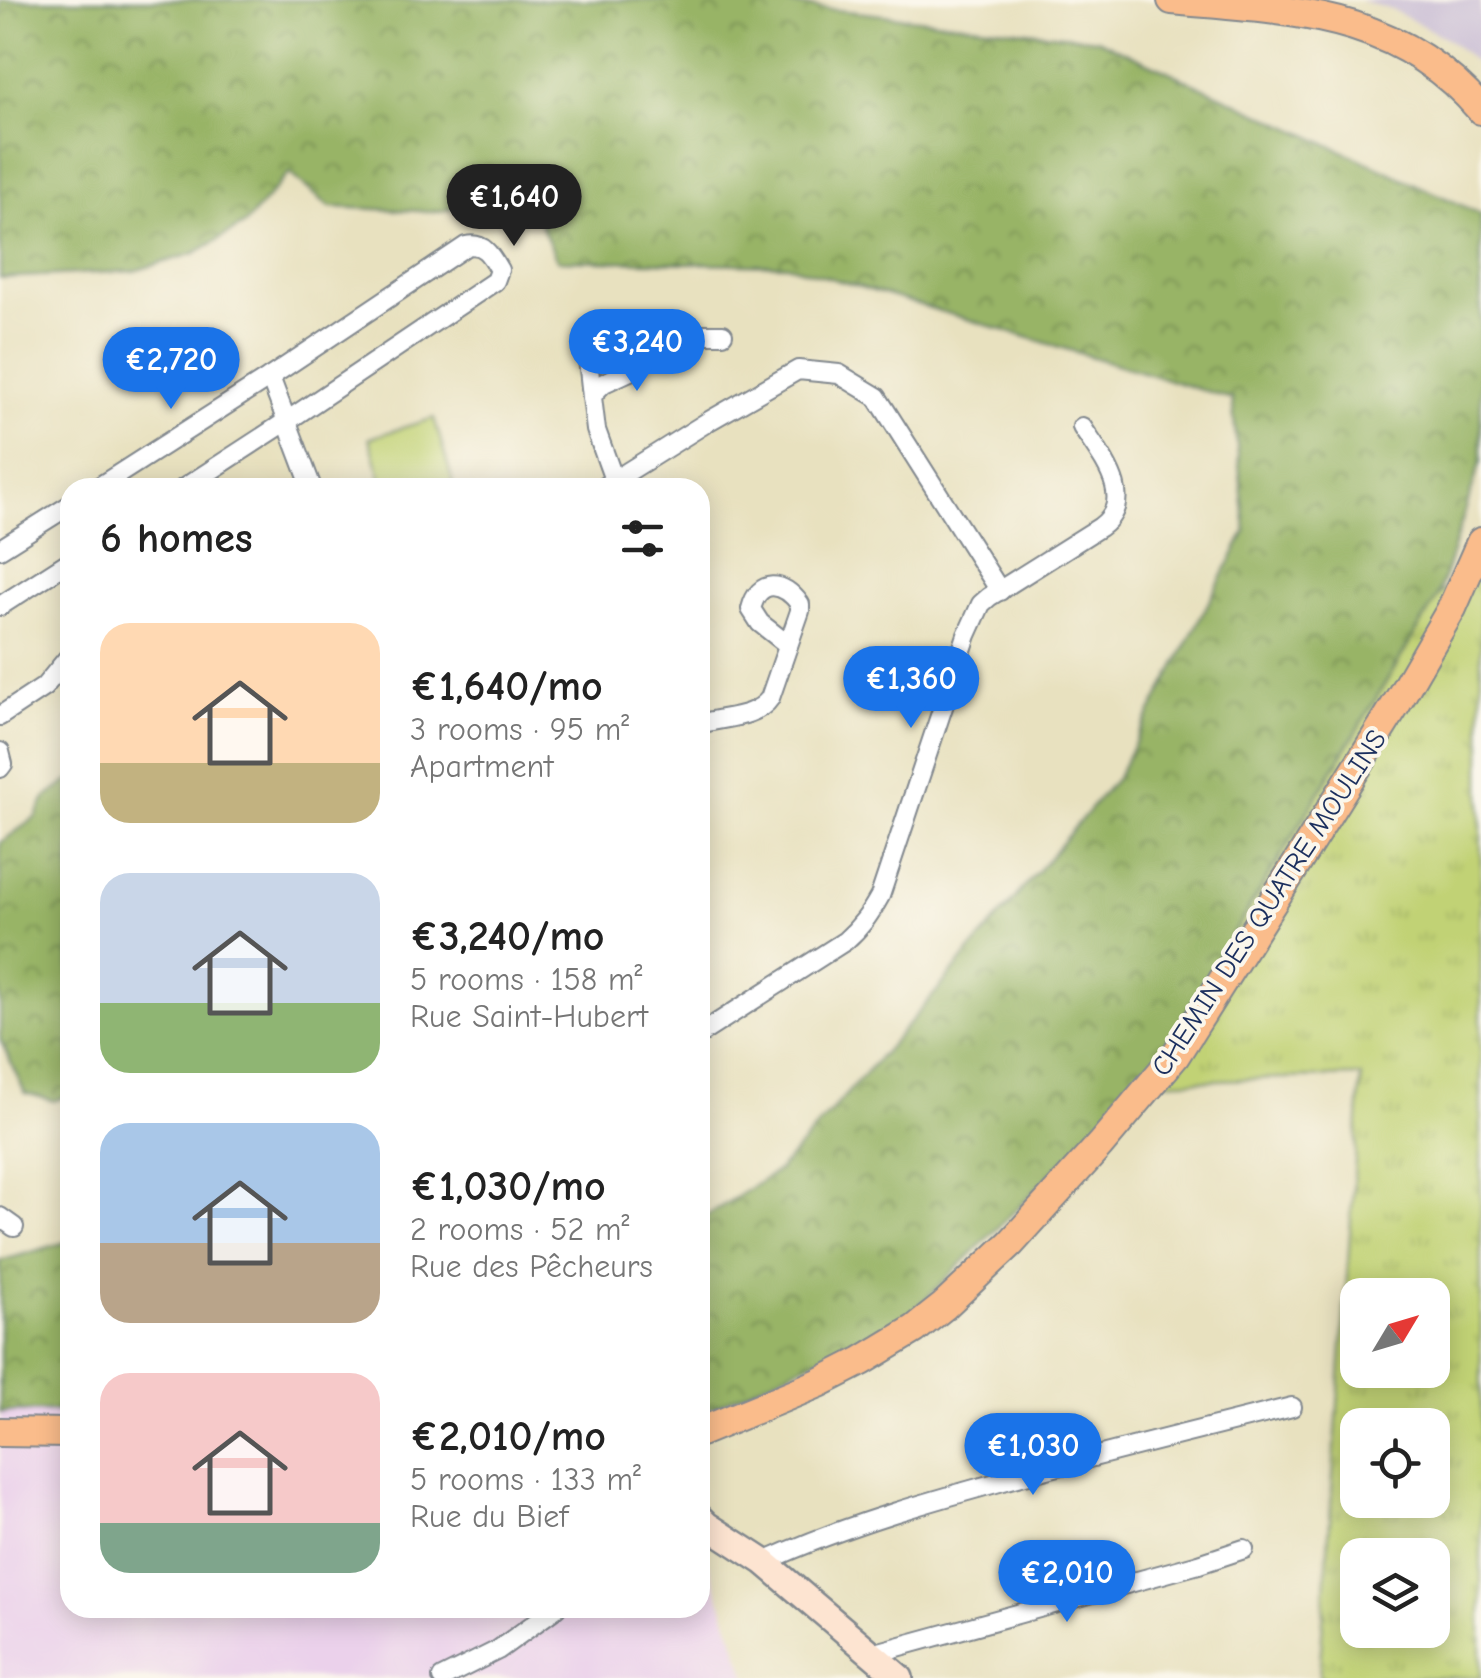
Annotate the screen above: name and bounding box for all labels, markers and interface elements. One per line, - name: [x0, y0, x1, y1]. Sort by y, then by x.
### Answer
- pin: €1,640: [433, 164, 595, 249]
- text: €1,640: [469, 178, 559, 215]
- pin: €3,240: [556, 309, 718, 394]
- text: €3,240: [591, 323, 683, 360]
- pin: €2,720: [90, 327, 252, 412]
- text: €2,720: [125, 341, 217, 378]
- icon: filters: [615, 511, 670, 566]
- text: 6 homes: [100, 514, 253, 563]
- pin: €1,360: [830, 646, 992, 731]
- text: €1,360: [865, 660, 957, 697]
- text: €1,640/mo: [410, 662, 603, 711]
- icon: home: [180, 663, 300, 783]
- text: 3 rooms · 95 m²: [410, 711, 629, 748]
- street label: CHEMIN DES QUATRE MOULINS: [1145, 724, 1393, 1082]
- text: Apartment: [410, 748, 553, 785]
- text: €3,240/mo: [410, 912, 605, 961]
- icon: home: [180, 913, 300, 1033]
- text: 5 rooms · 158 m²: [410, 961, 642, 998]
- text: Rue Saint-Hubert: [410, 998, 648, 1035]
- text: €1,030/mo: [410, 1162, 606, 1211]
- icon: home: [180, 1163, 300, 1283]
- text: 2 rooms · 52 m²: [410, 1211, 629, 1248]
- text: Rue des Pêcheurs: [410, 1248, 653, 1285]
- north arrow: [1340, 1278, 1450, 1388]
- map controls: [1340, 1278, 1450, 1648]
- button: locate: [1340, 1408, 1450, 1518]
- text: €2,010/mo: [410, 1412, 606, 1461]
- icon: home: [180, 1413, 300, 1533]
- pin: €1,030: [952, 1413, 1114, 1498]
- text: €1,030: [986, 1427, 1080, 1464]
- text: 5 rooms · 133 m²: [410, 1461, 641, 1498]
- text: Rue du Bief: [410, 1498, 568, 1535]
- button: layers: [1340, 1538, 1450, 1648]
- pin: €2,010: [986, 1540, 1148, 1625]
- text: €2,010: [1020, 1554, 1114, 1591]

